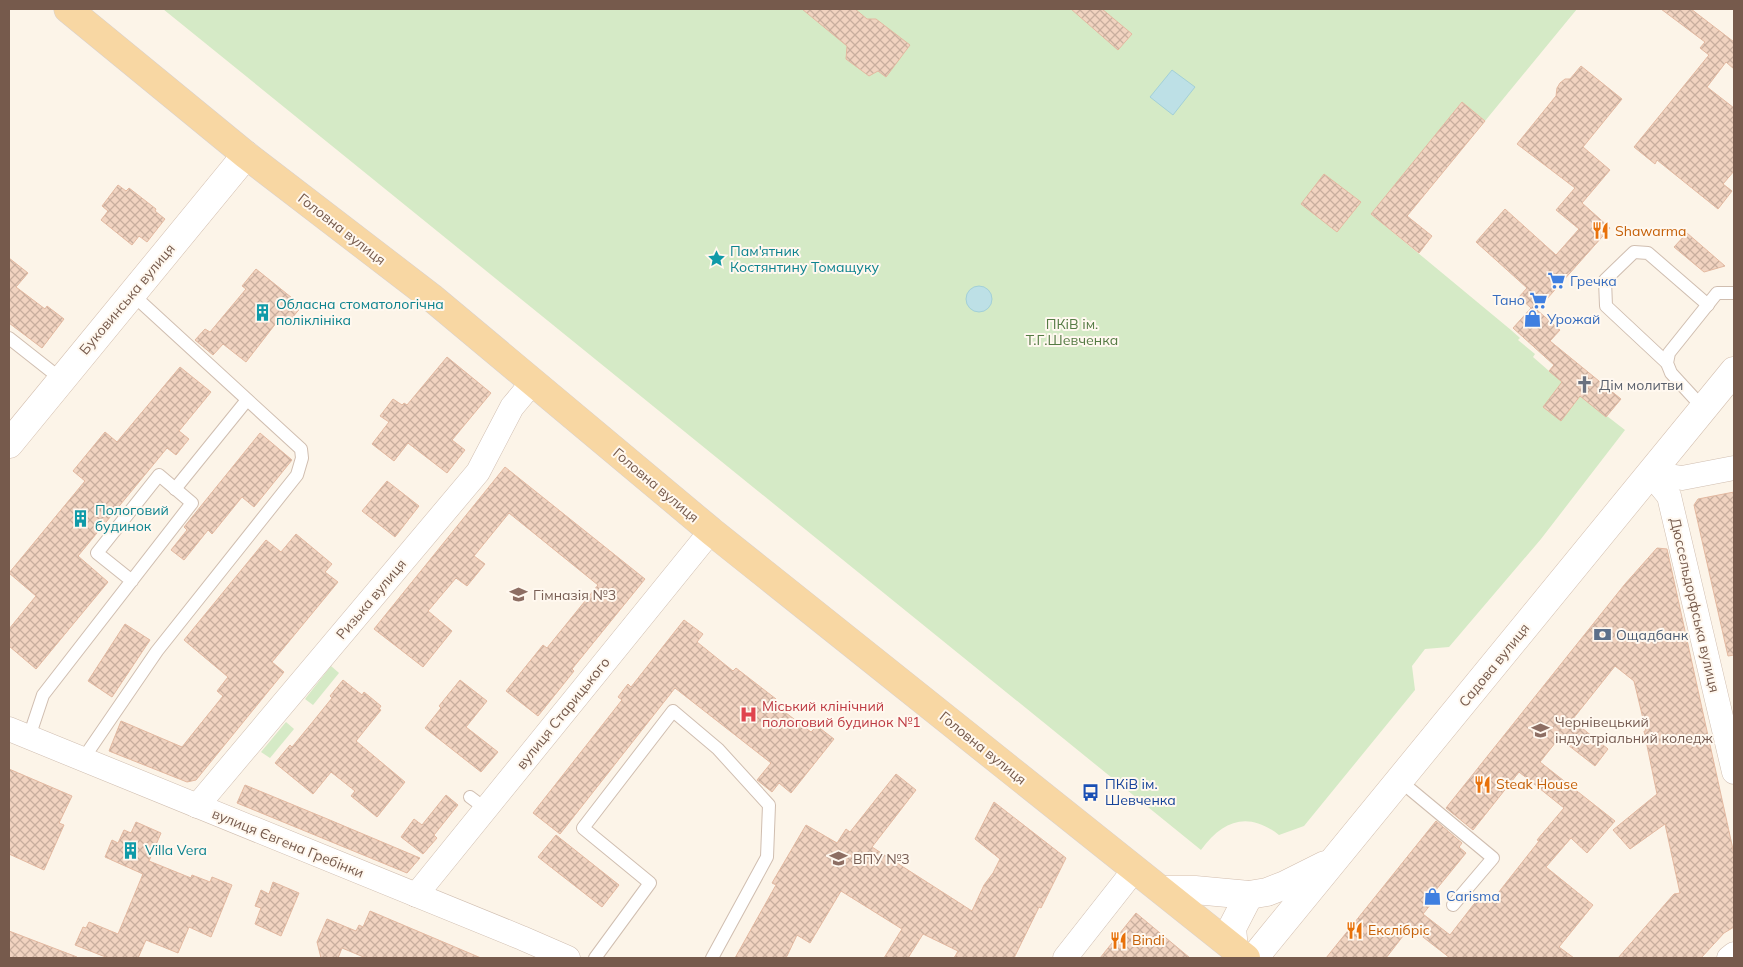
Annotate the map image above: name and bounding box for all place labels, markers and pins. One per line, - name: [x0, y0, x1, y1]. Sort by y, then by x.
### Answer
- restaurant icon: Shawarma: [1591, 221, 1611, 241]
- place label: Shawarma: [1615, 222, 1686, 240]
- place label: Пам'ятник Костянтину Томащуку: [730, 242, 879, 276]
- place icon: Пам'ятник Костянтину Томащуку: [706, 249, 726, 269]
- supermarket icon: Гречка: [1546, 271, 1566, 291]
- place label: Гречка: [1570, 272, 1617, 290]
- supermarket icon: Тано: [1529, 290, 1549, 310]
- place label: Тано: [1493, 291, 1525, 309]
- place label: Обласна стоматологічна поліклініка: [276, 295, 444, 329]
- building icon: Обласна стоматологічна поліклініка: [252, 302, 272, 322]
- shop icon: Урожай: [1523, 309, 1543, 329]
- place label: Урожай: [1546, 310, 1600, 328]
- church icon: Дім молитви: [1575, 375, 1595, 395]
- place label: Дім молитви: [1599, 376, 1683, 394]
- place label: Пологовий будинок: [95, 501, 169, 535]
- building icon: Пологовий будинок: [71, 508, 91, 528]
- school or university icon: Гімназія №3: [509, 585, 529, 605]
- place label: Гімназія №3: [533, 586, 616, 604]
- bank icon: Ощадбанк: [1592, 625, 1612, 645]
- place label: Ощадбанк: [1616, 626, 1689, 644]
- place label: Міський клінічний пологовий будинок №1: [762, 697, 921, 731]
- hospital icon: Міський клінічний пологовий будинок №1: [738, 704, 758, 724]
- place label: Чернівецький індустріальний коледж: [1555, 713, 1713, 747]
- school or university icon: Чернівецький індустріальний коледж: [1531, 720, 1551, 740]
- restaurant icon: Steak House: [1472, 774, 1492, 794]
- place label: ПКіВ ім. Шевченка: [1105, 775, 1176, 809]
- place label: Steak House: [1496, 775, 1578, 793]
- bus stop icon: ПКіВ ім. Шевченка: [1081, 782, 1101, 802]
- building icon: Villa Vera: [121, 840, 141, 860]
- place label: Villa Vera: [145, 841, 207, 859]
- school or university icon: ВПУ №3: [829, 849, 849, 869]
- place label: ВПУ №3: [853, 850, 910, 868]
- shop icon: Carisma: [1422, 886, 1442, 906]
- place label: Carisma: [1446, 887, 1500, 905]
- restaurant icon: Екслібріс: [1344, 920, 1364, 940]
- place label: Екслібріс: [1368, 921, 1430, 939]
- restaurant icon: Bindi: [1108, 930, 1128, 950]
- place label: Bindi: [1132, 931, 1165, 949]

